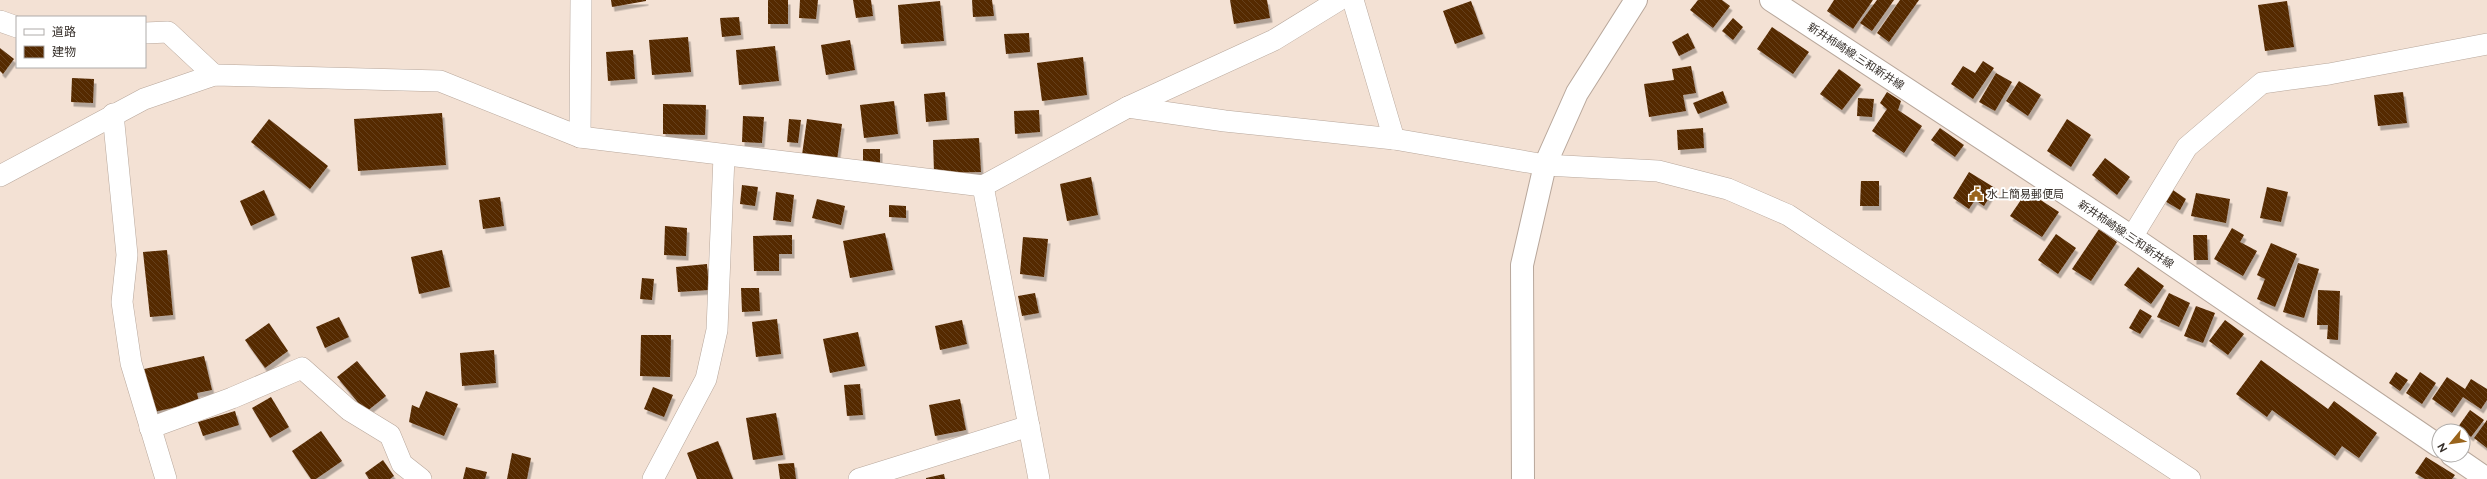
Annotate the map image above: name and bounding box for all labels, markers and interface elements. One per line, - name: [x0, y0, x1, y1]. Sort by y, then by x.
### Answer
- legend: [16, 16, 146, 68]
- street label: 新井柿崎線;三和新井線: [1805, 20, 1906, 92]
- text: 道路: [52, 25, 76, 39]
- text: 建物: [52, 45, 76, 59]
- public building icon: 水上簡易郵便局: [1968, 186, 1984, 202]
- place label: 水上簡易郵便局: [1987, 188, 2064, 201]
- street label: 新井柿崎線;三和新井線: [2076, 198, 2176, 271]
- north arrow: [2431, 423, 2471, 463]
- text: N: [2435, 441, 2450, 454]

